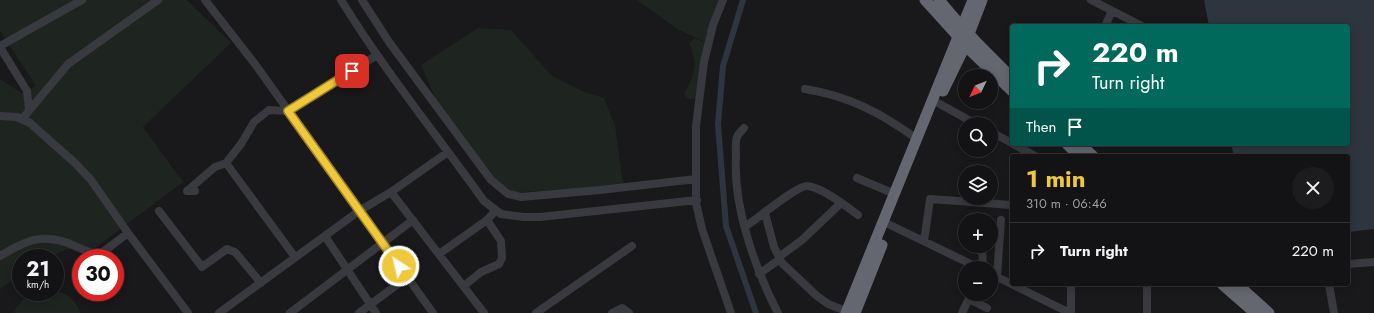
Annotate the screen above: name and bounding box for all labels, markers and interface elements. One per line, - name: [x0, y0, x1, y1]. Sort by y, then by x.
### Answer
- text: 220 m: [1092, 32, 1179, 73]
- icon: right: [1026, 40, 1078, 92]
- pin: [335, 54, 369, 88]
- icon: arrive: [341, 60, 363, 82]
- north arrow: [958, 69, 998, 109]
- map controls: [958, 69, 998, 301]
- text: Turn right: [1092, 70, 1164, 96]
- text: Then: [1026, 116, 1056, 138]
- icon: arrive: [1064, 116, 1086, 138]
- button: search: [958, 117, 998, 157]
- text: 1 min: [1026, 161, 1086, 196]
- button: layers: [958, 165, 998, 205]
- button: close: [1292, 167, 1334, 209]
- text: 310 m · 06:46: [1026, 194, 1107, 213]
- button: +: [958, 213, 998, 253]
- icon: right: [1026, 240, 1048, 262]
- text: Turn right: [1060, 240, 1128, 262]
- text: 220 m: [1292, 240, 1334, 262]
- position arrow: [378, 245, 420, 287]
- speed limit sign: 30: [72, 249, 124, 301]
- text: 21: [26, 255, 50, 284]
- button: −: [958, 261, 998, 301]
- text: km/h: [27, 277, 49, 292]

